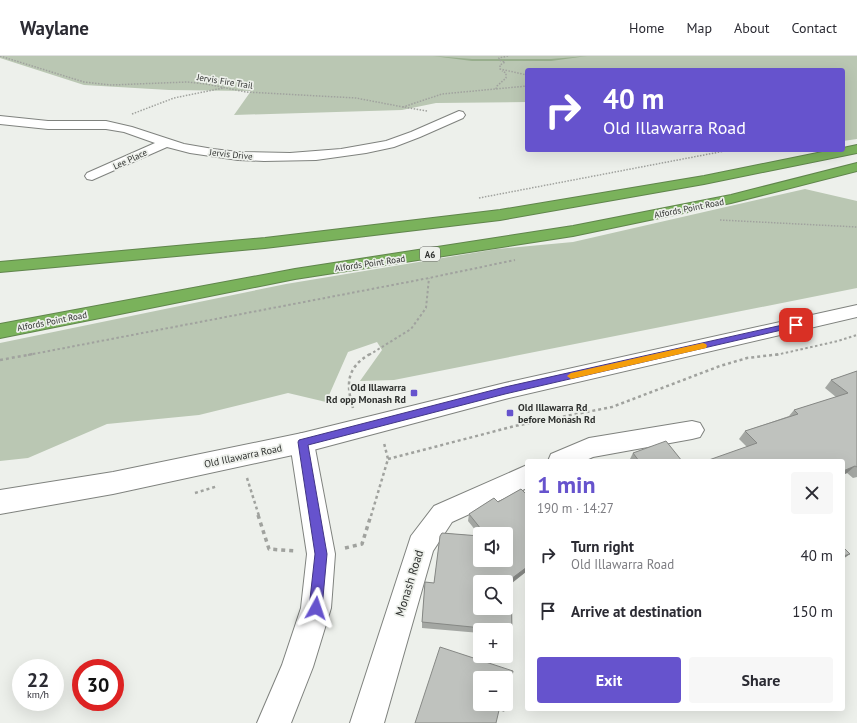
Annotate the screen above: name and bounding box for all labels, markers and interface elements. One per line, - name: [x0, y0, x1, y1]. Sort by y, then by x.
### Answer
- text: Waylane: [20, 16, 89, 40]
- text: Home: [629, 19, 664, 37]
- text: Map: [686, 19, 712, 37]
- text: About: [734, 19, 770, 37]
- text: Contact: [792, 19, 837, 37]
- street label: Jervis Fire Trail: [195, 71, 254, 91]
- text: 40 m: [603, 80, 664, 117]
- icon: right: [537, 84, 589, 136]
- text: Old Illawarra Road: [603, 116, 746, 139]
- street label: Lee Place: [111, 146, 149, 172]
- street label: Jervis Drive: [208, 146, 254, 162]
- street label: Alfords Point Road: [653, 196, 725, 220]
- road number: A6: [420, 247, 440, 261]
- street label: Alfords Point Road: [334, 253, 406, 273]
- pin: [779, 308, 813, 342]
- street label: Alfords Point Road: [16, 309, 88, 333]
- icon: arrive: [785, 314, 807, 336]
- place label: Old Illawarra Rd opp Monash Rd: [326, 381, 406, 406]
- marker: Old Illawarra Rd opp Monash Rd: [409, 388, 419, 398]
- place label: Old Illawarra Rd before Monash Rd: [518, 401, 595, 426]
- marker: Old Illawarra Rd before Monash Rd: [505, 408, 515, 418]
- street label: Old Illawarra Road: [203, 441, 283, 471]
- text: 1 min: [537, 469, 596, 500]
- button: close: [791, 472, 833, 514]
- text: 190 m · 14:27: [537, 500, 614, 517]
- map controls: [473, 527, 513, 711]
- button: sound: [473, 527, 513, 567]
- text: Turn right: [571, 537, 634, 556]
- icon: right: [537, 544, 559, 566]
- text: 40 m: [800, 546, 833, 565]
- street label: Monash Road: [392, 548, 426, 618]
- text: Old Illawarra Road: [571, 556, 674, 573]
- button: search: [473, 575, 513, 615]
- position arrow: [295, 587, 337, 629]
- icon: arrive: [537, 600, 559, 622]
- text: Arrive at destination: [571, 602, 702, 621]
- text: 150 m: [792, 602, 833, 621]
- button: +: [473, 623, 513, 663]
- button: Exit: [537, 657, 681, 703]
- button: Share: [689, 657, 833, 703]
- speed limit sign: 30: [72, 659, 124, 711]
- text: 22: [27, 667, 49, 693]
- button: −: [473, 671, 513, 711]
- text: km/h: [27, 688, 49, 701]

